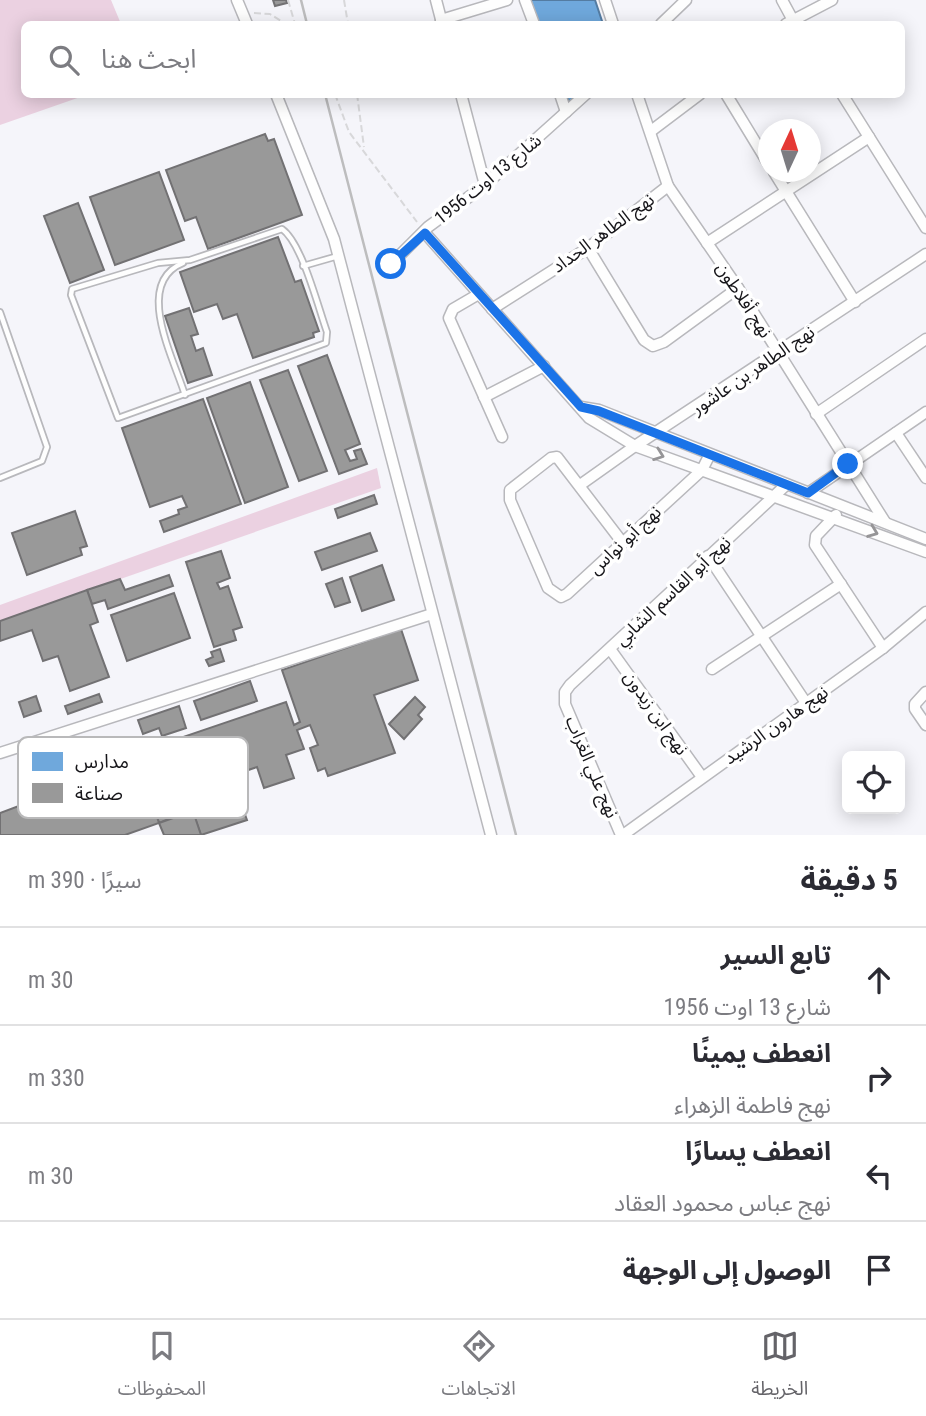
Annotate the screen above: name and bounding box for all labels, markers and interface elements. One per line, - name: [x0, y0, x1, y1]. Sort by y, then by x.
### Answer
- search box: [21, 21, 905, 98]
- icon: search: [45, 41, 83, 79]
- text: ابحث هنا: [101, 44, 197, 74]
- north arrow: [758, 119, 821, 182]
- street label: شارع 13 اوت 1956: [430, 129, 548, 231]
- street label: نهج الطاهر الحداد: [547, 188, 660, 279]
- route start: [375, 248, 406, 279]
- street label: نهج أفلاطون: [710, 258, 777, 343]
- street label: نهج الطاهر بن عاشور: [686, 321, 820, 422]
- one-way arrow: [652, 446, 664, 460]
- route end: [832, 448, 863, 479]
- street label: نهج أبو نواس: [584, 501, 667, 580]
- one-way arrow: [866, 524, 878, 538]
- street label: نهج أبو القاسم الشابي: [610, 531, 737, 652]
- street label: نهج ابن زيدون: [617, 667, 693, 760]
- street label: نهج هارون الرشيد: [720, 681, 834, 771]
- street label: نهج علي الغراب: [559, 713, 623, 822]
- legend: [18, 737, 248, 818]
- text: مدارس: [75, 750, 129, 773]
- map controls: [842, 751, 905, 814]
- button: locate: [842, 751, 905, 814]
- text: صناعة: [75, 782, 123, 805]
- text: 5 دقيقة: [800, 862, 898, 897]
- text: سيرًا · 390 m: [28, 867, 141, 894]
- text: تابع السير: [721, 940, 831, 970]
- icon: ahead: [860, 961, 898, 999]
- text: 30 m: [28, 967, 73, 994]
- text: شارع 13 اوت 1956: [664, 994, 831, 1021]
- text: انعطف يمينًا: [692, 1038, 831, 1068]
- icon: right: [860, 1059, 898, 1097]
- text: 330 m: [28, 1065, 85, 1092]
- text: نهج فاطمة الزهراء: [674, 1092, 831, 1119]
- text: انعطف يسارًا: [685, 1136, 831, 1166]
- icon: left: [860, 1157, 898, 1195]
- text: 30 m: [28, 1163, 73, 1190]
- text: نهج عباس محمود العقاد: [614, 1190, 831, 1217]
- icon: arrive: [860, 1251, 898, 1289]
- text: الوصول إلى الوجهة: [623, 1255, 831, 1285]
- tab: المحفوظات: [118, 1327, 206, 1409]
- tab: الاتجاهات: [442, 1327, 516, 1409]
- tab: الخريطة: [751, 1327, 808, 1409]

